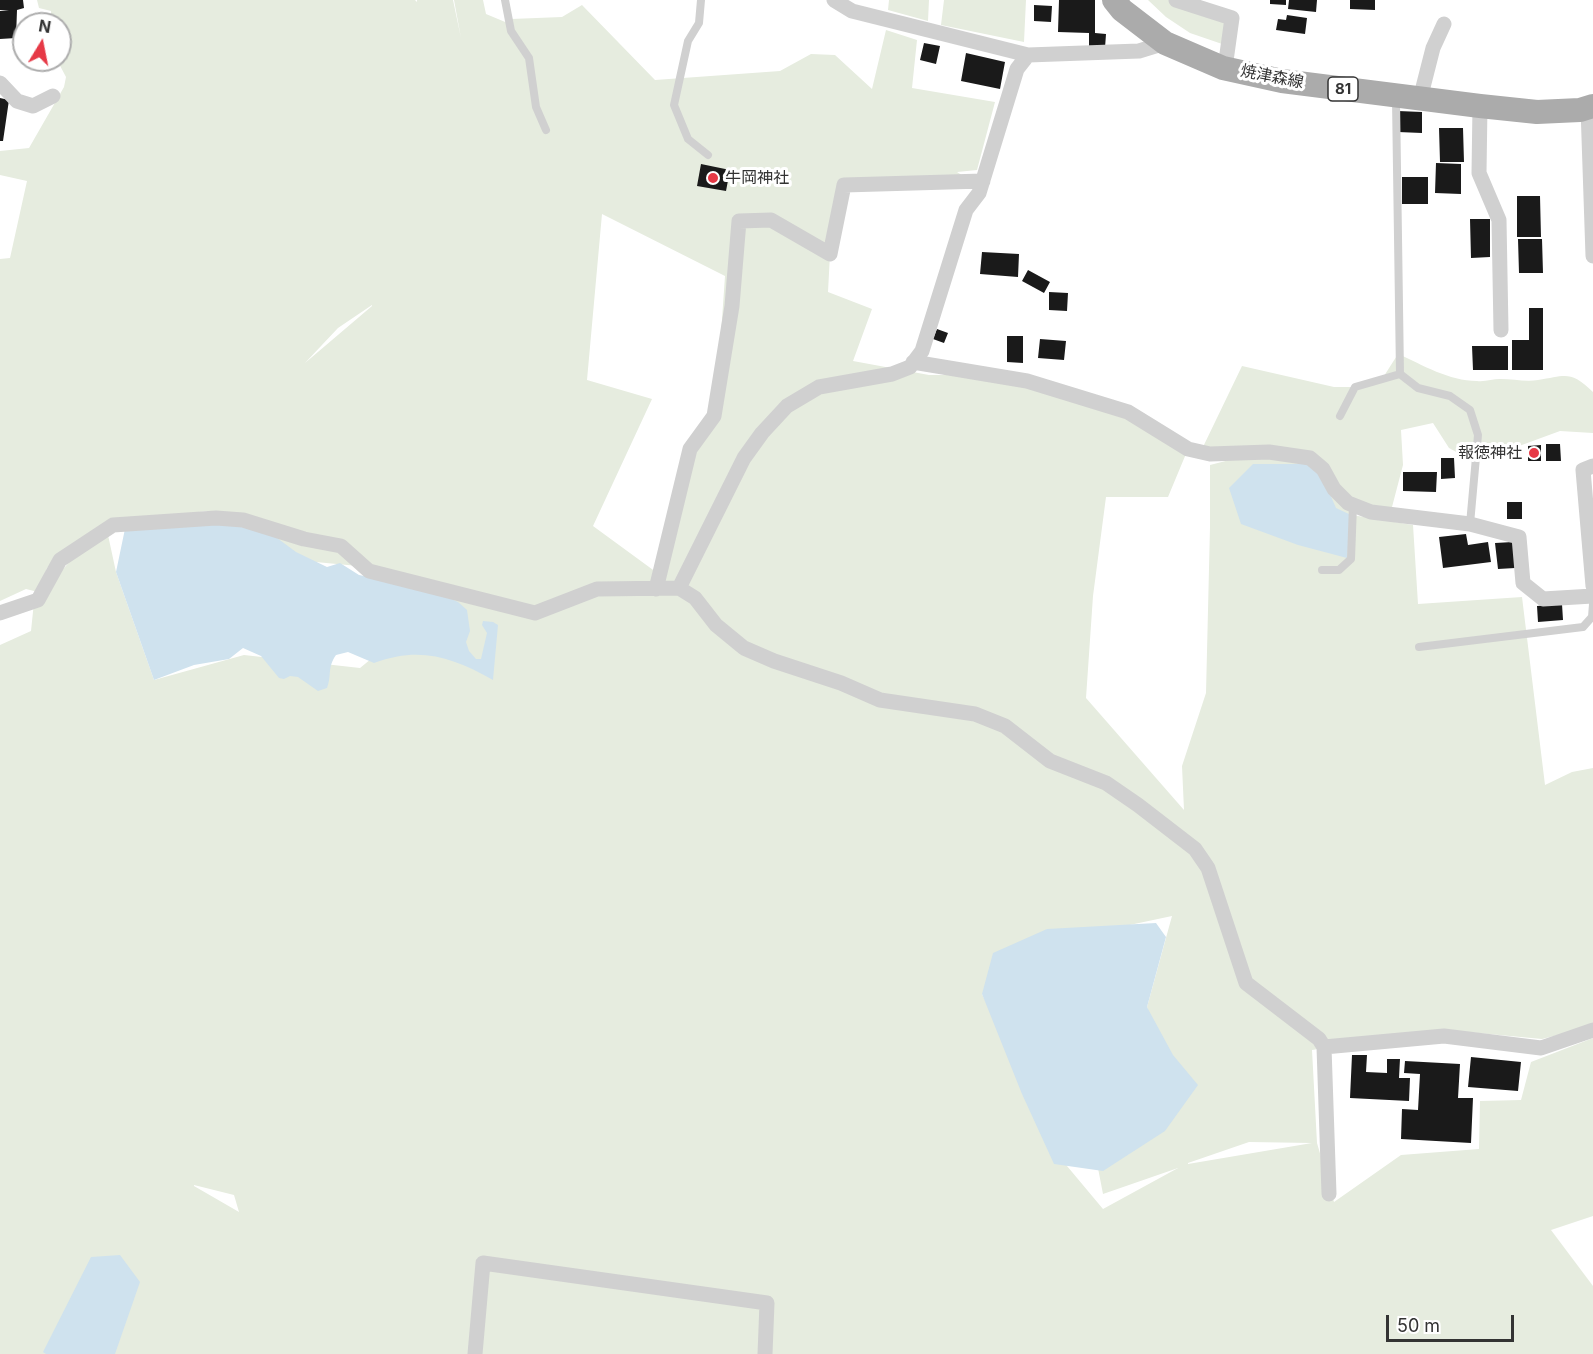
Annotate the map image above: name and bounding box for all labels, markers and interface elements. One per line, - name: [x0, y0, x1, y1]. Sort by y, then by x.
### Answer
- north arrow: [12, 12, 72, 72]
- text: N: [37, 15, 53, 37]
- street label: 焼津森線: [1239, 61, 1305, 93]
- road number: 81: [1328, 77, 1358, 101]
- place label: 牛岡神社: [725, 168, 789, 188]
- marker: 牛岡神社: [706, 171, 720, 185]
- place label: 報徳神社: [1458, 443, 1522, 463]
- marker: 報徳神社: [1527, 446, 1541, 460]
- scale bar: [1389, 1303, 1516, 1341]
- text: 50 m: [1397, 1315, 1440, 1336]

